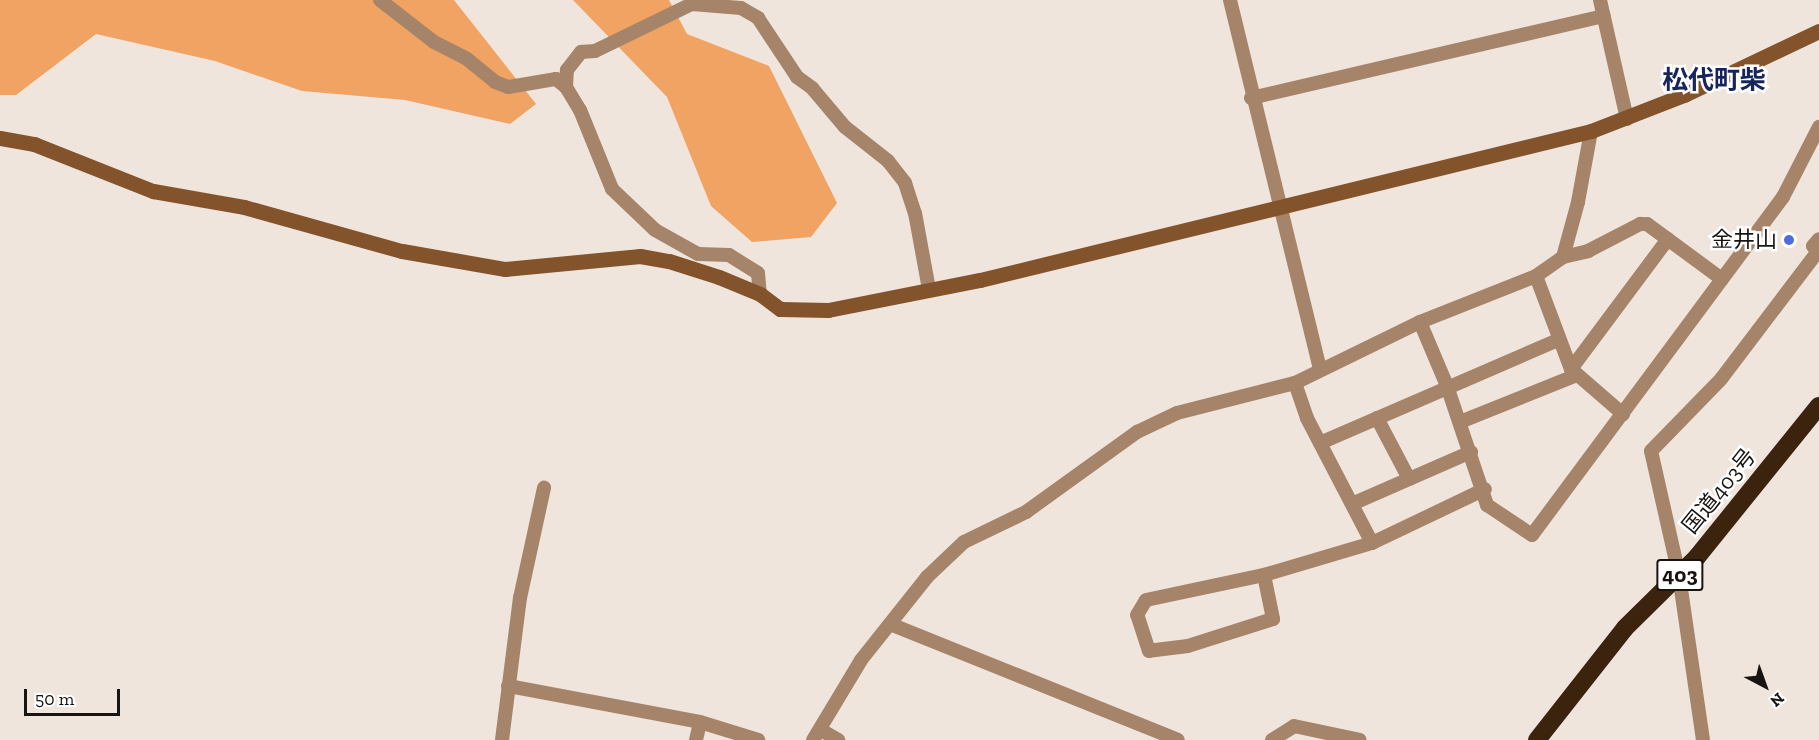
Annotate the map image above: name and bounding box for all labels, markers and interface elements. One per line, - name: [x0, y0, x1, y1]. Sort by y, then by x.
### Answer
- district label: 松代町柴: [1662, 65, 1766, 97]
- place label: 金井山: [1711, 227, 1777, 253]
- marker: 金井山: [1782, 233, 1796, 247]
- street label: 国道403号: [1677, 443, 1761, 539]
- road number: 403: [1656, 557, 1704, 593]
- north arrow: [1735, 656, 1795, 716]
- scale bar: [27, 677, 123, 715]
- text: 50 m: [35, 688, 74, 710]
- text: N: [1766, 689, 1788, 711]

